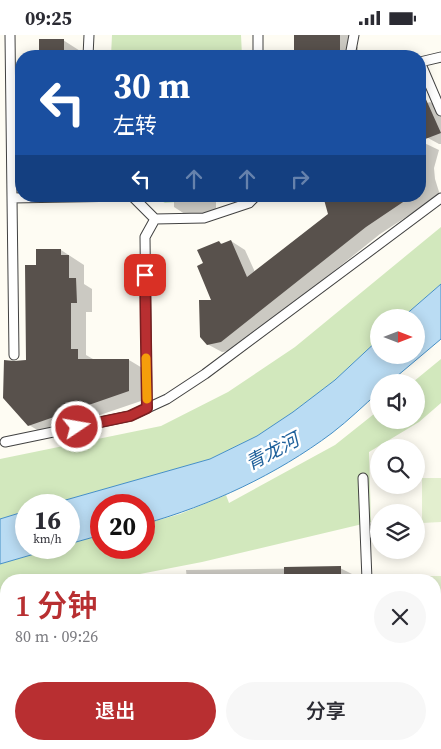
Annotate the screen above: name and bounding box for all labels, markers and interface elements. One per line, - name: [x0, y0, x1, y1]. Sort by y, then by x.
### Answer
- text: 09:25: [25, 5, 72, 31]
- text: 30 m: [113, 62, 190, 110]
- icon: left: [30, 70, 95, 135]
- text: 左转: [113, 110, 157, 140]
- icon: left: [127, 165, 155, 193]
- icon: ahead: [180, 165, 208, 193]
- icon: ahead: [233, 165, 261, 193]
- icon: right: [286, 165, 314, 193]
- pin: [124, 254, 166, 296]
- icon: arrive: [131, 261, 159, 289]
- north arrow: [370, 309, 425, 364]
- map controls: [370, 309, 425, 559]
- button: sound: [370, 374, 425, 429]
- position arrow: [50, 400, 102, 452]
- water label: 青龙河: [241, 424, 307, 476]
- button: search: [370, 439, 425, 494]
- speed limit sign: 20: [90, 494, 155, 559]
- text: 16: [34, 503, 61, 537]
- button: layers: [370, 504, 425, 559]
- text: km/h: [33, 531, 62, 547]
- text: 1 分钟: [15, 585, 97, 626]
- button: close: [374, 591, 426, 643]
- text: 80 m · 09:26: [15, 625, 98, 647]
- button: 退出: [15, 682, 216, 740]
- button: 分享: [226, 682, 426, 740]

